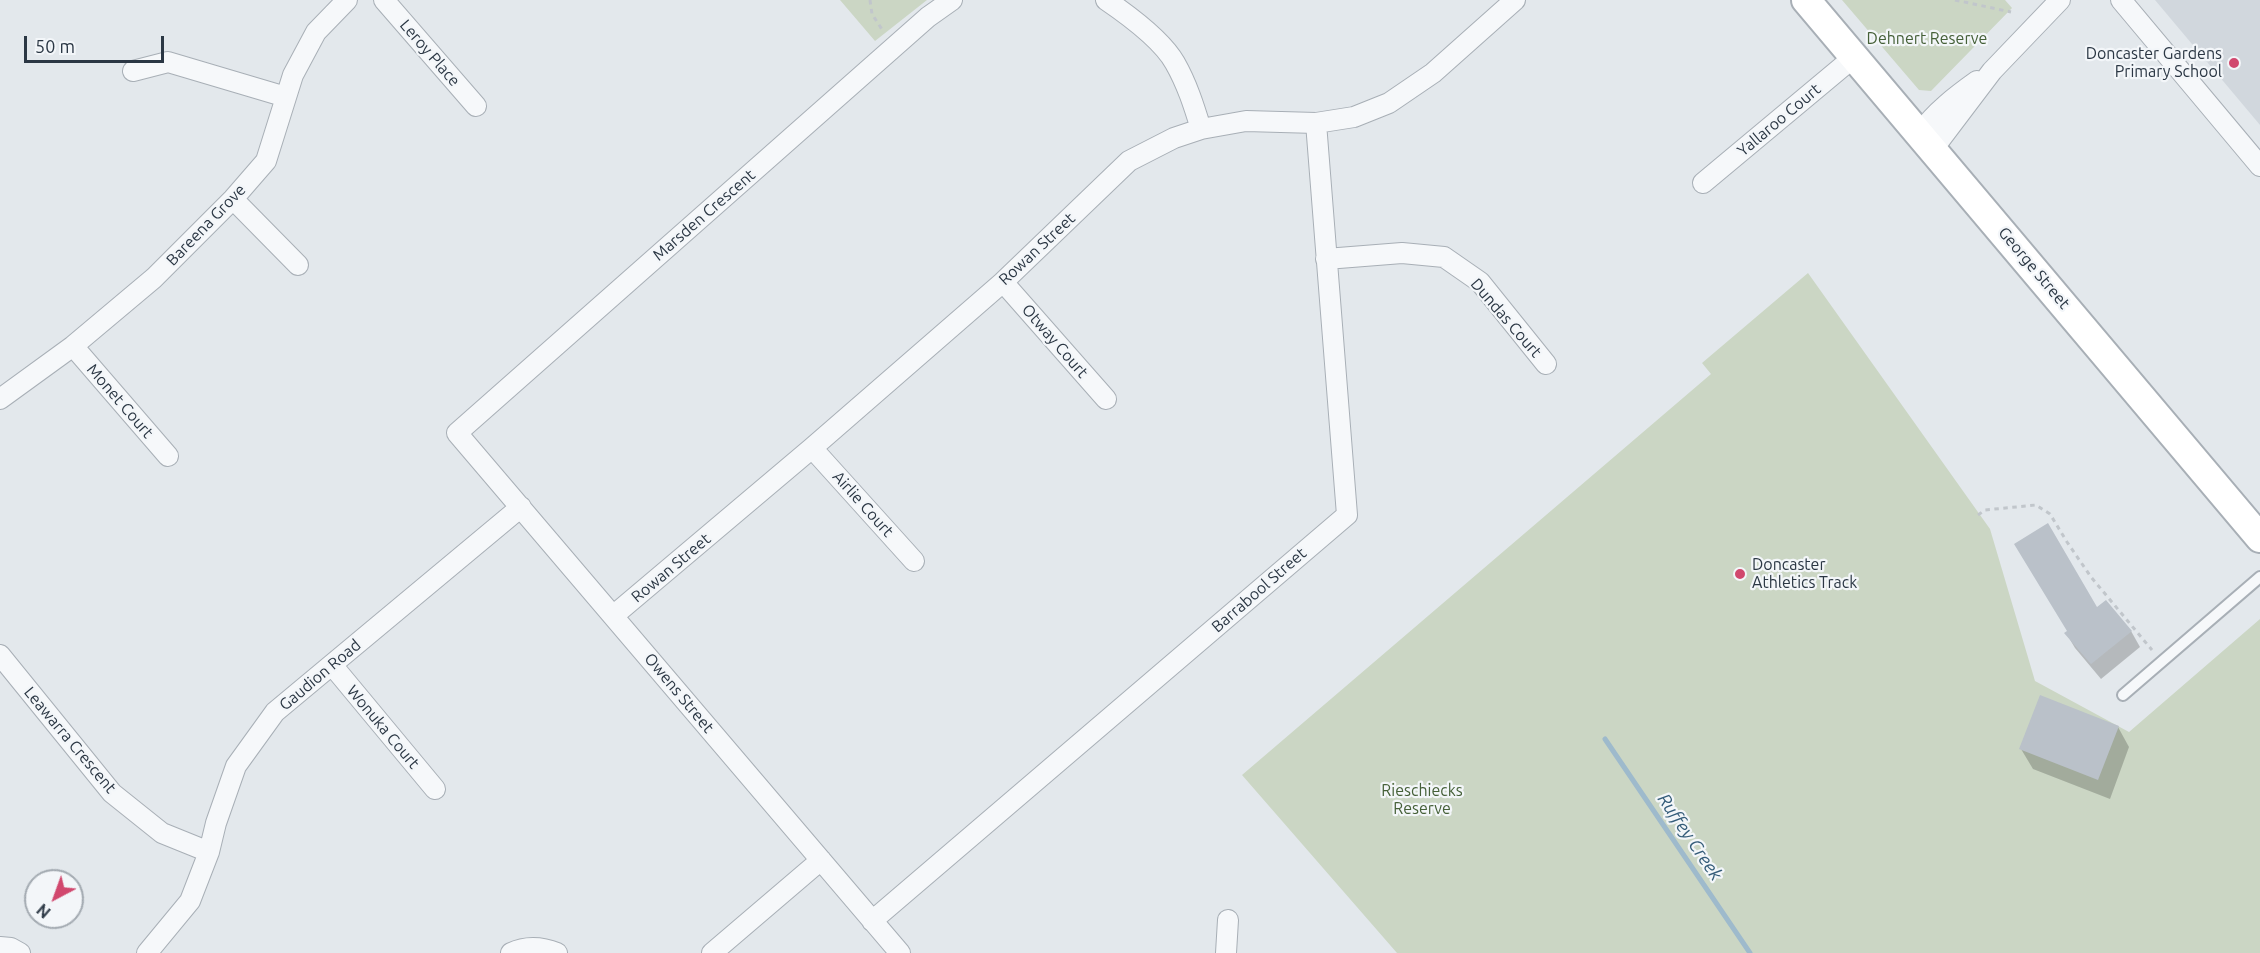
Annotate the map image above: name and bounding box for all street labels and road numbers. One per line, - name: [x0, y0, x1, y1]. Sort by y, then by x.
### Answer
- street label: Leroy Place: [396, 16, 464, 90]
- street label: Yallaroo Court: [1734, 80, 1824, 160]
- street label: Marsden Crescent: [649, 165, 759, 265]
- street label: Bareena Grove: [162, 180, 250, 270]
- street label: Rowan Street: [995, 209, 1079, 289]
- street label: George Street: [1994, 223, 2074, 313]
- street label: Dundas Court: [1466, 275, 1546, 361]
- street label: Otway Court: [1018, 300, 1092, 382]
- street label: Monet Court: [83, 360, 157, 442]
- street label: Airlie Court: [829, 467, 897, 541]
- street label: Rowan Street: [628, 529, 714, 607]
- street label: Barrabool Street: [1208, 544, 1310, 636]
- street label: Gaudion Road: [275, 635, 365, 715]
- street label: Owens Street: [640, 649, 718, 737]
- street label: Wonuka Court: [343, 681, 423, 773]
- street label: Leawarra Crescent: [20, 683, 120, 797]

